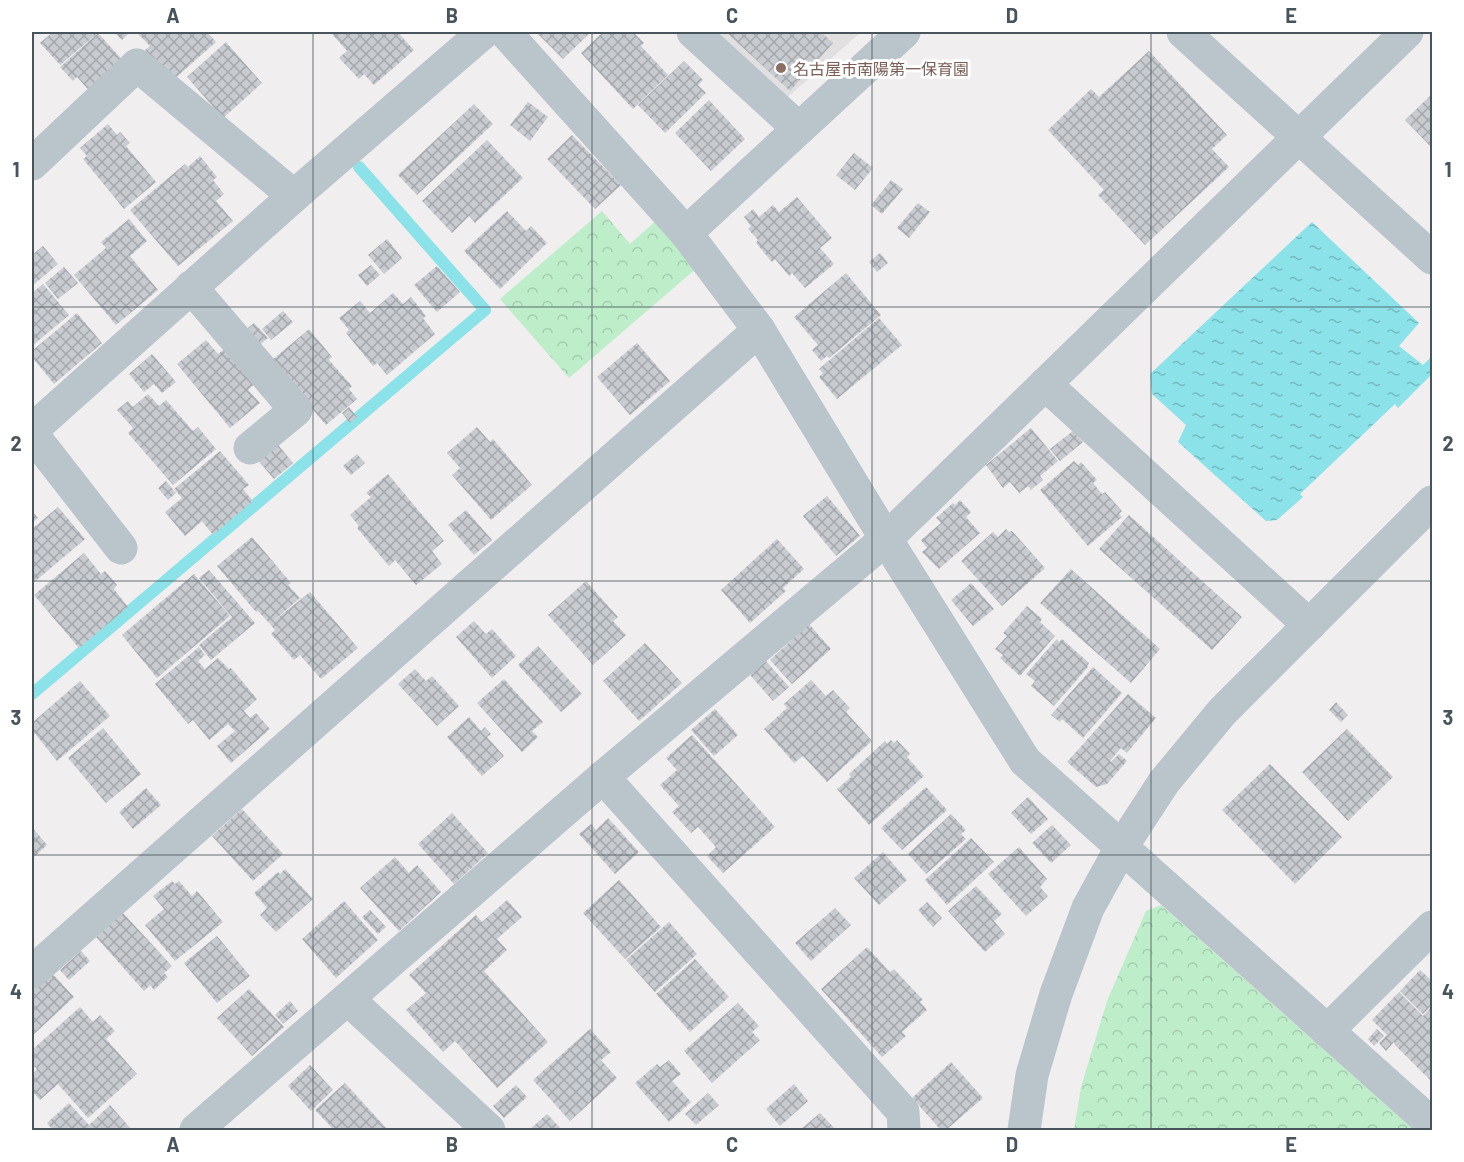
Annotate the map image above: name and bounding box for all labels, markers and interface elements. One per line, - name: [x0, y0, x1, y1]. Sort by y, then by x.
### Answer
- text: A: [166, 3, 180, 27]
- text: B: [446, 3, 458, 27]
- text: C: [726, 3, 738, 27]
- text: D: [1006, 3, 1018, 27]
- text: E: [1285, 3, 1297, 27]
- place label: 名古屋市南陽第一保育園: [793, 59, 969, 78]
- marker: 名古屋市南陽第一保育園: [774, 61, 788, 75]
- text: 1: [12, 157, 20, 181]
- text: 1: [1444, 157, 1452, 181]
- text: 2: [10, 431, 22, 455]
- text: 2: [1442, 431, 1454, 455]
- text: 3: [11, 705, 21, 729]
- text: 3: [1443, 705, 1453, 729]
- text: 4: [10, 979, 22, 1003]
- text: 4: [1442, 979, 1454, 1003]
- text: A: [166, 1132, 180, 1156]
- text: B: [446, 1132, 458, 1156]
- text: C: [726, 1132, 738, 1156]
- text: D: [1006, 1132, 1018, 1156]
- text: E: [1285, 1132, 1297, 1156]

